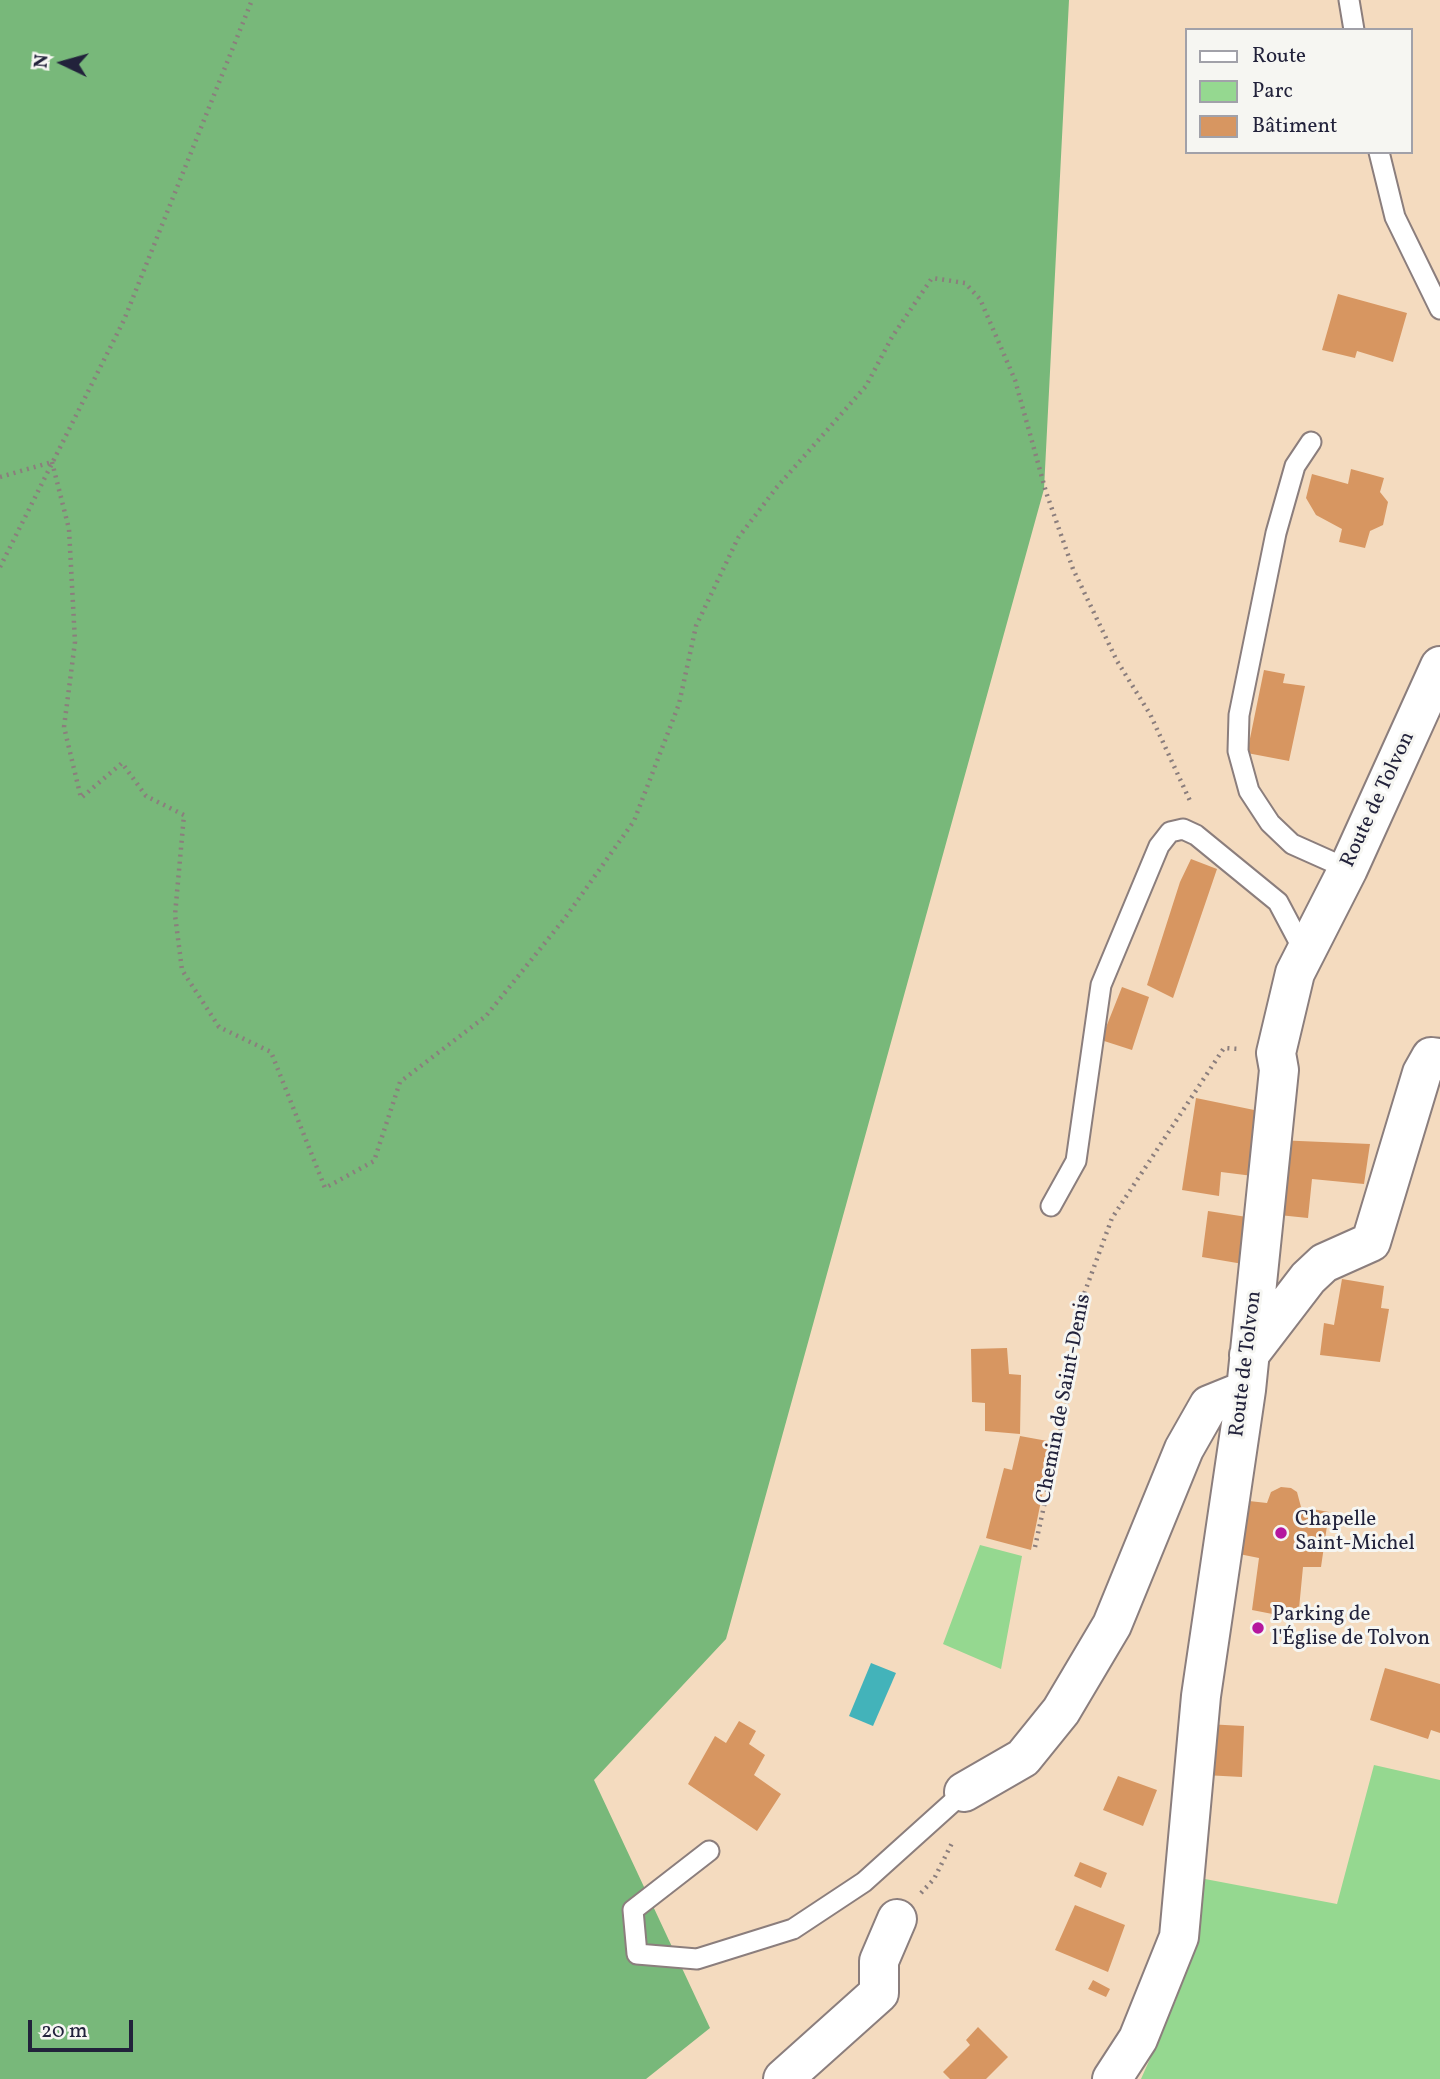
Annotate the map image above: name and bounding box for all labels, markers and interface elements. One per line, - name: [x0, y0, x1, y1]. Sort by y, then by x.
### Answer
- north arrow: [28, 28, 98, 98]
- legend: [1184, 28, 1412, 154]
- text: Route: [1252, 42, 1306, 71]
- text: N: [29, 53, 56, 69]
- text: Parc: [1252, 77, 1293, 106]
- text: Bâtiment: [1252, 112, 1337, 141]
- street label: Route de Tolvon: [1337, 728, 1421, 872]
- street label: Route de Tolvon: [1226, 1290, 1268, 1438]
- street label: Chemin de Saint-Denis: [1032, 1292, 1098, 1506]
- place label: Chapelle Saint-Michel: [1295, 1508, 1415, 1558]
- marker: Chapelle Saint-Michel: [1273, 1525, 1289, 1541]
- place label: Parking de l'Église de Tolvon: [1272, 1603, 1430, 1653]
- marker: Parking de l'Église de Tolvon: [1250, 1620, 1266, 1636]
- scale bar: [32, 2006, 136, 2050]
- text: 20 m: [41, 2017, 87, 2046]

